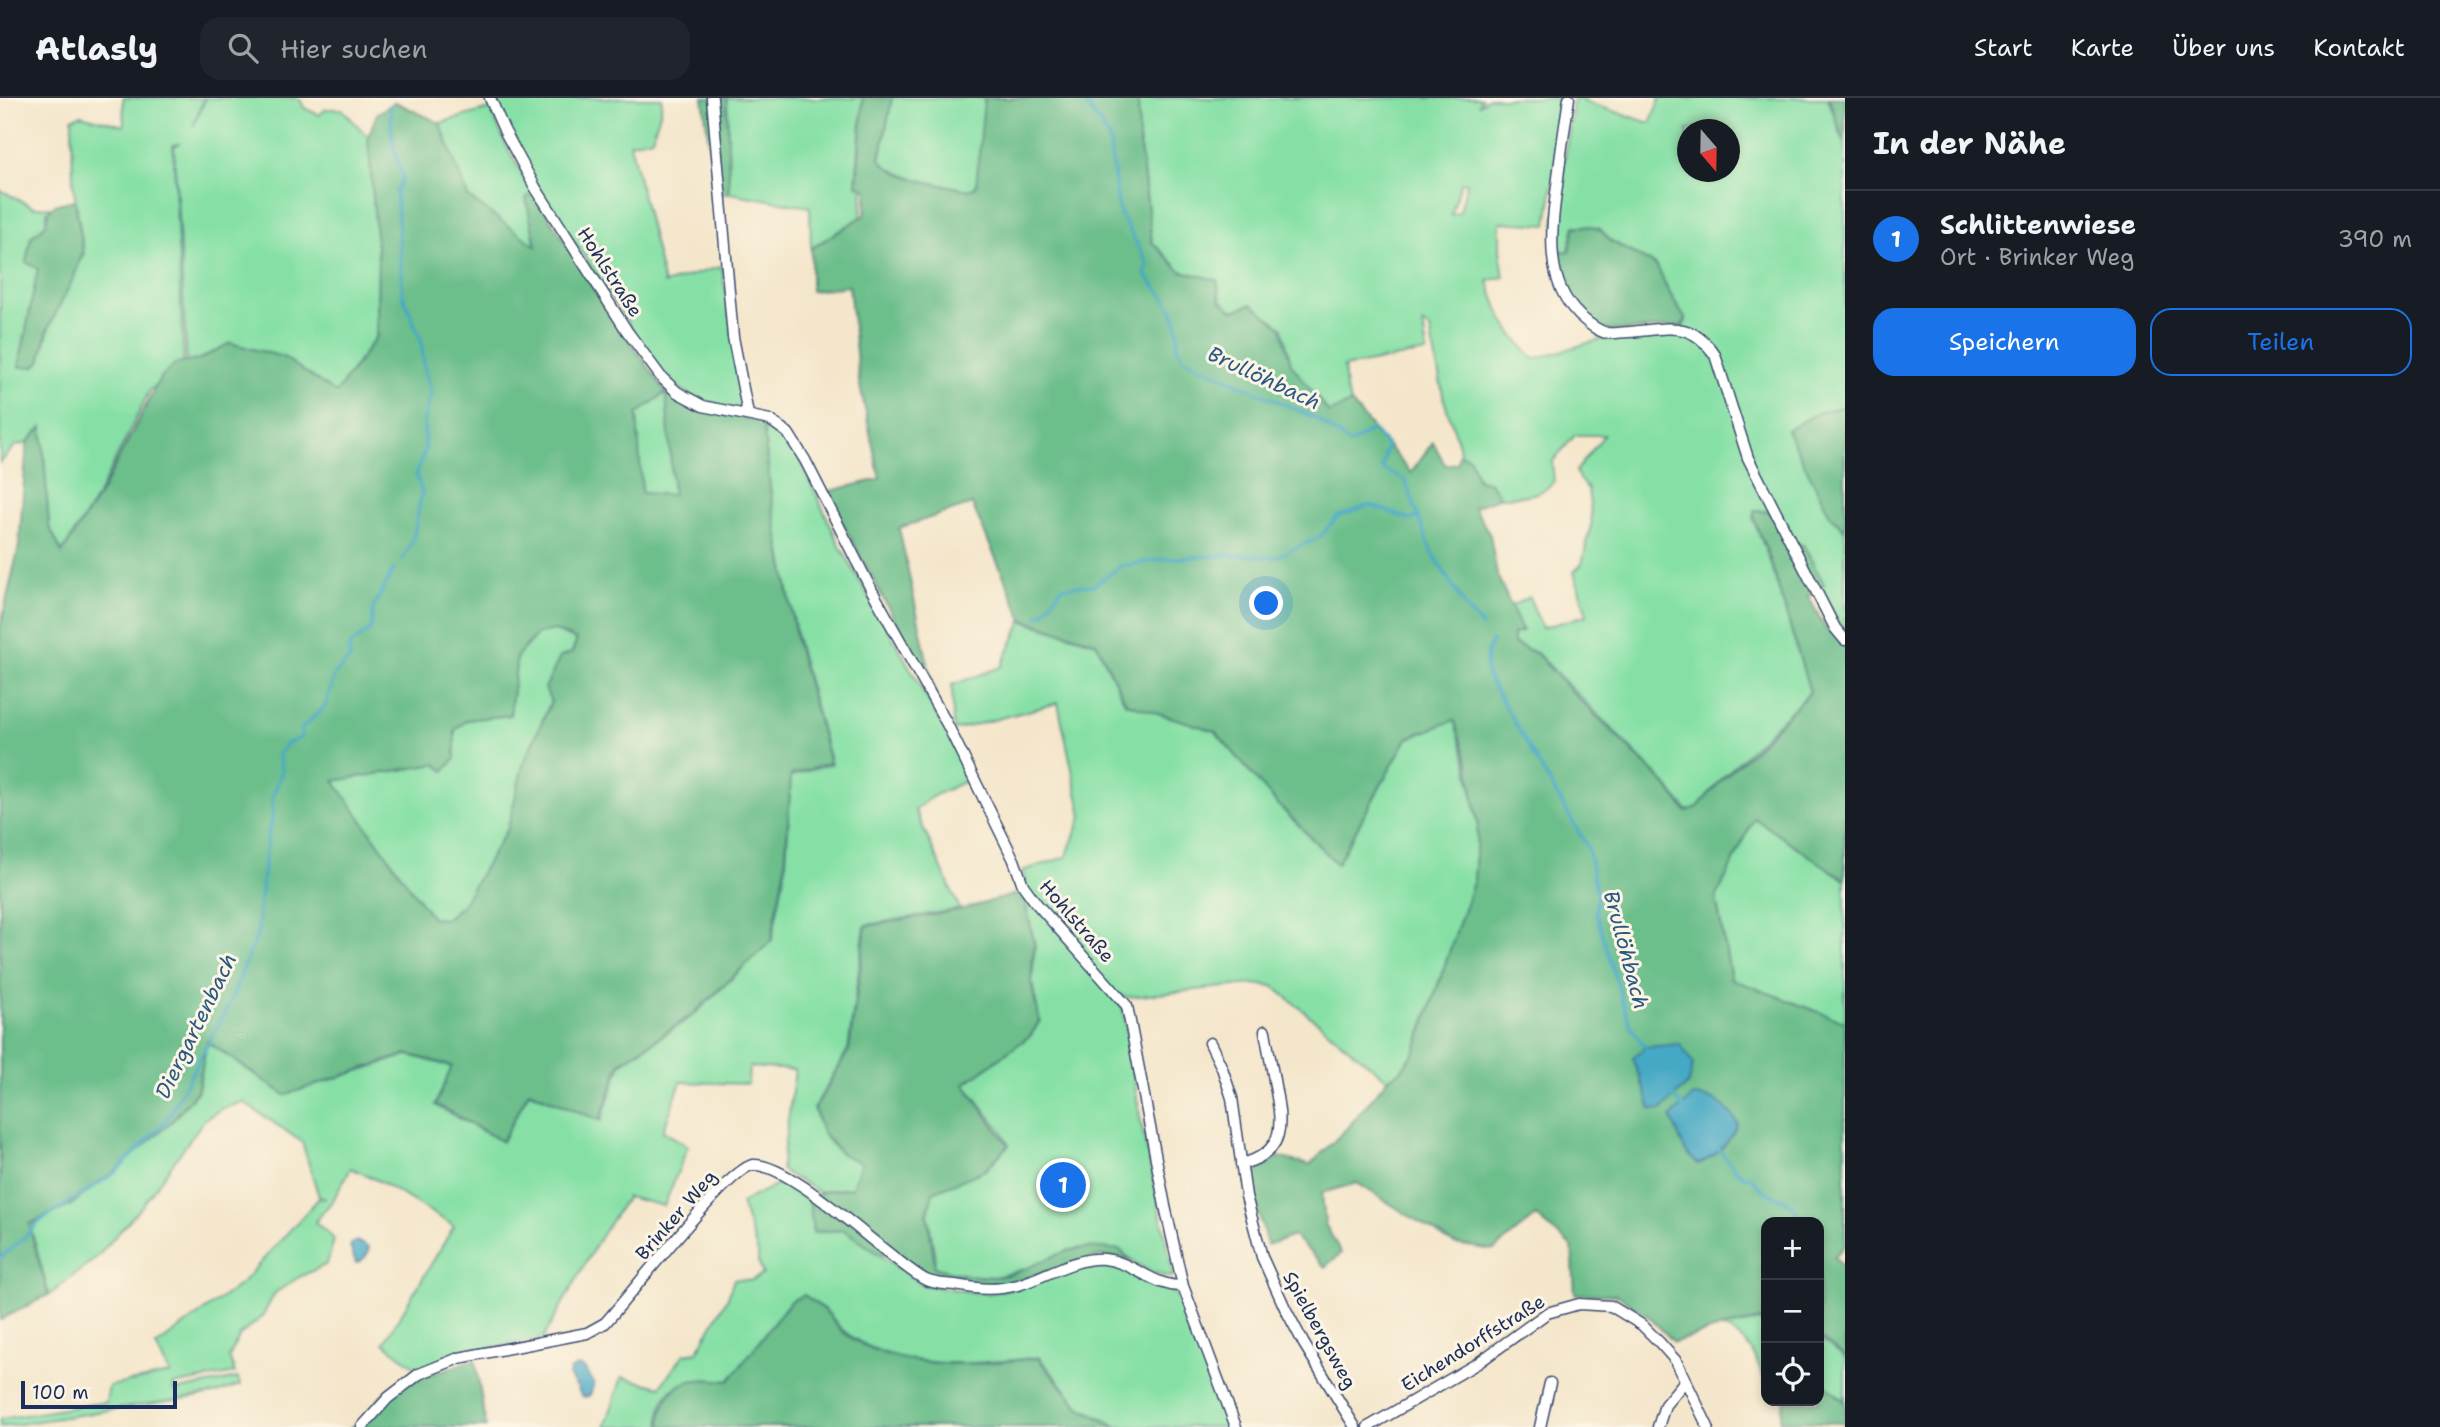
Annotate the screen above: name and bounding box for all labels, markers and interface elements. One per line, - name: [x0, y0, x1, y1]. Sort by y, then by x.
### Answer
- search box: [200, 17, 690, 80]
- text: Atlasly: [35, 26, 158, 71]
- icon: search: [224, 29, 262, 67]
- text: Hier suchen: [280, 31, 427, 66]
- text: Start: [1974, 32, 2033, 64]
- text: Karte: [2071, 32, 2134, 64]
- text: Über uns: [2172, 32, 2275, 64]
- text: Kontakt: [2313, 32, 2405, 64]
- north arrow: [1677, 119, 1740, 182]
- text: In der Nähe: [1873, 123, 2066, 164]
- text: Schlittenwiese: [1940, 207, 2136, 242]
- street label: Hohlstraße: [572, 222, 648, 322]
- text: 1: [1891, 224, 1901, 254]
- text: 390 m: [2338, 224, 2412, 254]
- text: Ort · Brinker Weg: [1940, 242, 2134, 272]
- button: Speichern: [1873, 308, 2136, 376]
- button: Teilen: [2150, 308, 2412, 376]
- water label: Brullöhbach: [1203, 340, 1325, 416]
- your location: [1249, 586, 1283, 620]
- street label: Hohlstraße: [1034, 874, 1120, 968]
- water label: Brullöhbach: [1597, 888, 1655, 1012]
- water label: Diergartenbach: [149, 949, 243, 1103]
- pin: 1: [1040, 1159, 1086, 1211]
- street label: Brinker Weg: [630, 1165, 722, 1265]
- map controls: [1761, 1217, 1824, 1406]
- button: +: [1761, 1217, 1824, 1280]
- street label: Spielbergsweg: [1277, 1267, 1363, 1393]
- button: −: [1761, 1280, 1824, 1343]
- street label: Eichendorffstraße: [1397, 1289, 1549, 1397]
- button: locate: [1761, 1343, 1824, 1406]
- scale bar: [21, 1378, 177, 1410]
- text: 100 m: [32, 1380, 89, 1405]

